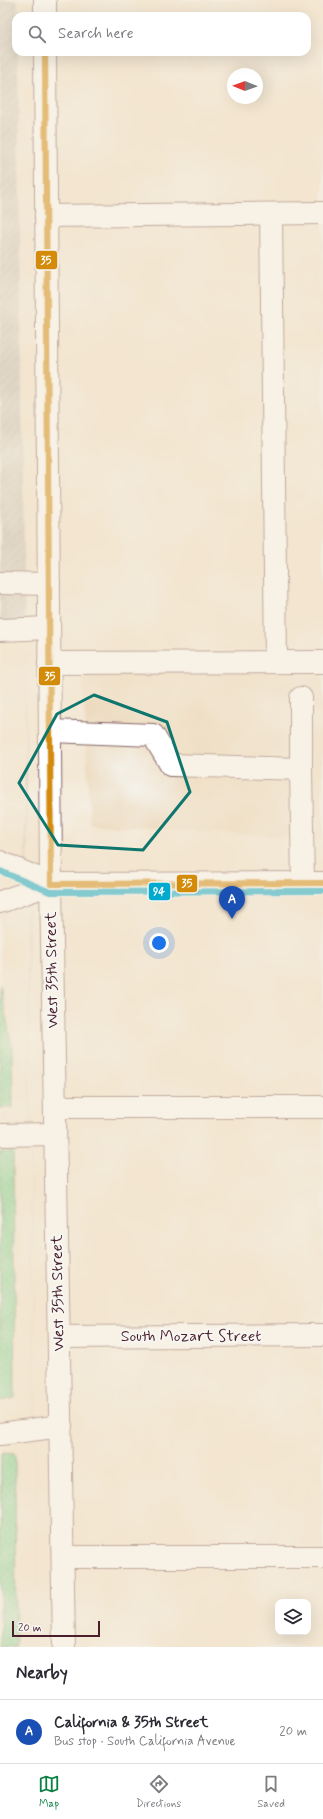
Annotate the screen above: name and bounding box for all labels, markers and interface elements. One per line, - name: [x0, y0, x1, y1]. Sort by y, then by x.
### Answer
- search box: [12, 12, 311, 56]
- icon: search: [26, 23, 48, 45]
- text: Search here: [58, 24, 134, 44]
- north arrow: [227, 68, 263, 104]
- line badge: 35: [35, 250, 58, 270]
- text: 35: [41, 254, 52, 268]
- line badge: 35: [38, 666, 61, 686]
- text: 35: [45, 670, 56, 684]
- line badge: 35: [176, 874, 198, 893]
- text: 35: [182, 877, 193, 891]
- line badge: 94: [148, 882, 171, 901]
- text: 94: [153, 885, 165, 899]
- pin: A: [219, 886, 245, 919]
- street label: West 35th Street: [40, 911, 64, 1028]
- your location: [149, 933, 169, 953]
- street label: West 35th Street: [46, 1234, 70, 1351]
- street label: South Mozart Street: [121, 1326, 261, 1347]
- map controls: [275, 1599, 311, 1635]
- button: layers: [275, 1599, 311, 1635]
- scale bar: [12, 1619, 100, 1638]
- text: 20 m: [18, 1621, 41, 1635]
- text: Nearby: [16, 1662, 68, 1684]
- text: California & 35th Street: [54, 1713, 208, 1733]
- text: A: [25, 1723, 33, 1740]
- text: 20 m: [279, 1723, 307, 1740]
- text: Bus stop · South California Avenue: [54, 1733, 236, 1750]
- tab: Map: [38, 1773, 60, 1811]
- tab: Directions: [136, 1773, 181, 1811]
- tab: Saved: [257, 1773, 285, 1811]

